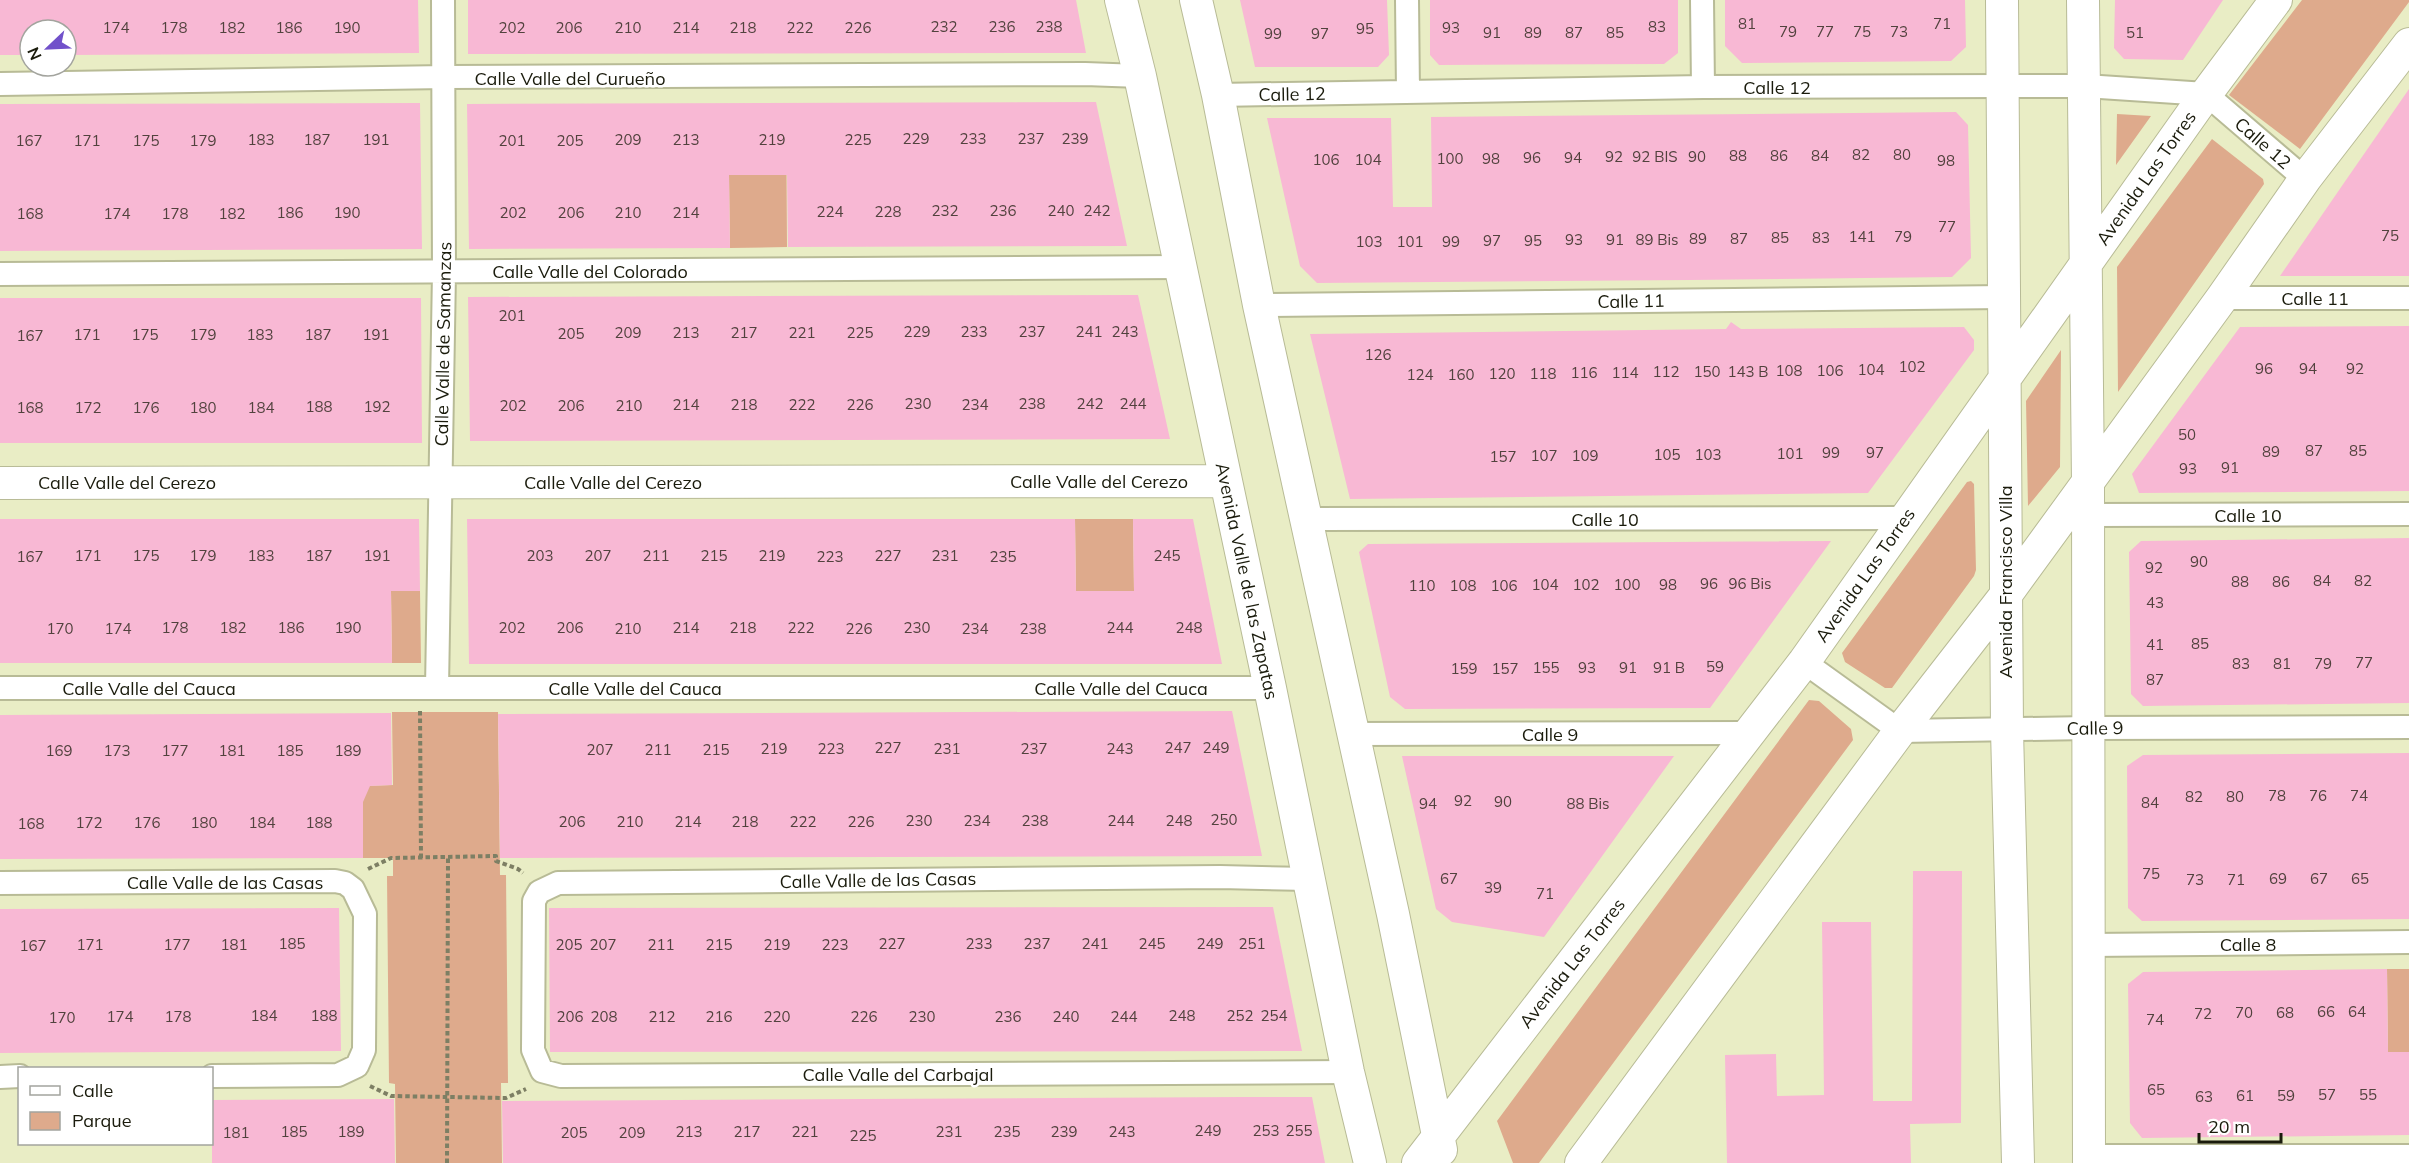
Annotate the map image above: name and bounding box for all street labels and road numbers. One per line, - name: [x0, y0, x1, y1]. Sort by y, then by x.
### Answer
- street label: Calle Valle del Curueño: [475, 67, 665, 90]
- street label: Calle 12: [1743, 76, 1811, 99]
- street label: Calle 12: [1258, 82, 1326, 106]
- street label: Avenida Las Torres: [2091, 106, 2201, 250]
- street label: Calle 12: [2230, 112, 2296, 174]
- street label: Calle Valle de Samanzas: [430, 241, 456, 447]
- street label: Calle Valle del Colorado: [492, 260, 688, 283]
- street label: Calle 11: [2281, 287, 2349, 310]
- street label: Calle 11: [1597, 289, 1665, 313]
- street label: Avenida Valle de las Zapatas: [1211, 461, 1283, 702]
- street label: Calle Valle del Cerezo: [1010, 470, 1188, 493]
- street label: Calle Valle del Cerezo: [38, 471, 216, 494]
- street label: Calle Valle del Cerezo: [524, 471, 702, 494]
- street label: Avenida Francisco Villa: [1994, 486, 2017, 678]
- street label: Avenida Las Torres: [1810, 503, 1920, 647]
- street label: Calle 10: [2214, 504, 2282, 527]
- street label: Calle 10: [1571, 508, 1639, 531]
- street label: Calle Valle del Cauca: [62, 677, 236, 700]
- street label: Calle Valle del Cauca: [548, 677, 722, 700]
- street label: Calle Valle del Cauca: [1034, 677, 1208, 700]
- street label: Calle 9: [2066, 716, 2124, 740]
- street label: Calle 9: [1522, 723, 1578, 746]
- street label: Calle Valle de las Casas: [779, 867, 977, 893]
- street label: Calle Valle de las Casas: [127, 871, 323, 894]
- street label: Avenida Las Torres: [1514, 893, 1630, 1033]
- street label: Calle 8: [2220, 933, 2276, 956]
- street label: Calle Valle del Carbajal: [802, 1063, 994, 1086]

